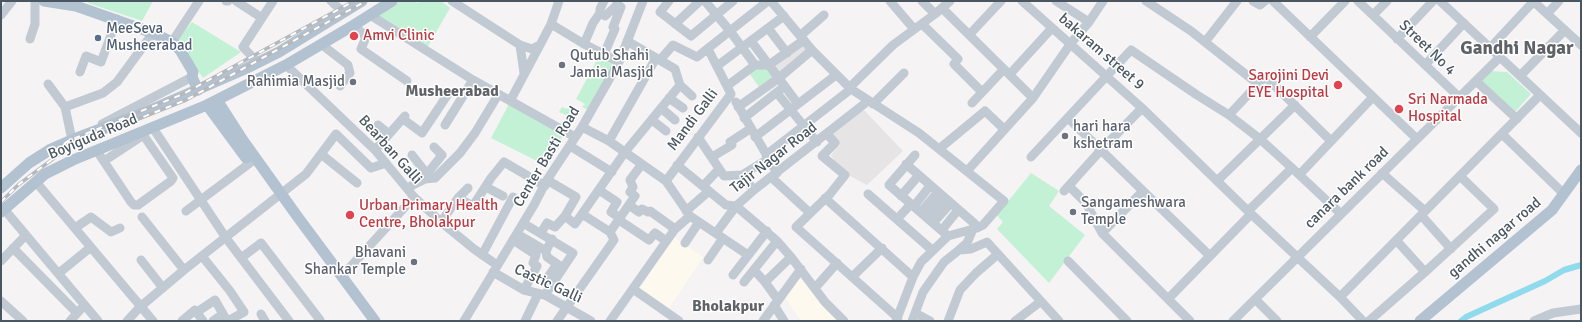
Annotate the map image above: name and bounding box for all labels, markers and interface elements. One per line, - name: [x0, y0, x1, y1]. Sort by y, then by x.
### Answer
- street label: bakaram street 9: [1054, 10, 1148, 94]
- street label: Street No 4: [1395, 17, 1459, 79]
- place label: MeeSeva Musheerabad: [106, 20, 192, 55]
- place label: Amvi Clinic: [363, 27, 435, 45]
- marker: Amvi Clinic: [348, 30, 360, 42]
- marker: MeeSeva Musheerabad: [93, 33, 103, 43]
- district label: Gandhi Nagar: [1460, 38, 1574, 60]
- place label: Qutub Shahi Jamia Masjid: [570, 47, 653, 82]
- marker: Qutub Shahi Jamia Masjid: [557, 60, 567, 70]
- place label: Sarojini Devi EYE Hospital: [1247, 67, 1329, 102]
- place label: Rahimia Masjid: [247, 73, 345, 91]
- marker: Rahimia Masjid: [348, 77, 358, 87]
- marker: Sarojini Devi EYE Hospital: [1332, 79, 1344, 91]
- district label: Musheerabad: [405, 82, 499, 102]
- street label: Mandi Galli: [664, 85, 722, 155]
- place label: Sri Narmada Hospital: [1408, 91, 1488, 126]
- street label: Center Basti Road: [510, 103, 584, 211]
- marker: Sri Narmada Hospital: [1393, 103, 1405, 115]
- street label: Boyiguda Road: [46, 110, 140, 164]
- street label: Bearban Galli: [354, 112, 426, 188]
- place label: hari hara kshetram: [1073, 118, 1133, 153]
- street label: Tajir Nagar Road: [727, 119, 821, 197]
- marker: hari hara kshetram: [1060, 131, 1070, 141]
- street label: canara bank road: [1301, 143, 1393, 233]
- place label: Sangameshwara Temple: [1081, 194, 1186, 229]
- street label: gandhi nagar road: [1445, 194, 1545, 282]
- place label: Urban Primary Health Centre, Bholakpur: [359, 197, 498, 232]
- marker: Sangameshwara Temple: [1068, 207, 1078, 217]
- marker: Urban Primary Health Centre, Bholakpur: [344, 209, 356, 221]
- place label: Bhavani Shankar Temple: [304, 244, 406, 279]
- marker: Bhavani Shankar Temple: [409, 257, 419, 267]
- street label: Castic Galli: [511, 260, 585, 308]
- district label: Bholakpur: [692, 297, 764, 317]

